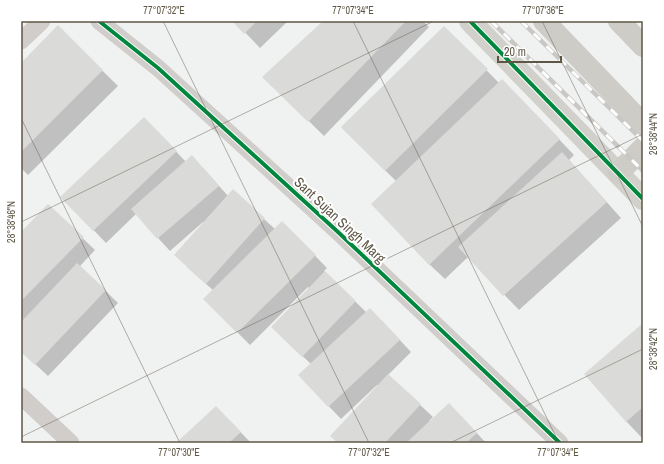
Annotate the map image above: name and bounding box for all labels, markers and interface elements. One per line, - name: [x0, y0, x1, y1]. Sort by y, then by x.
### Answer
- text: 77°07'32"E: [143, 4, 185, 17]
- text: 77°07'34"E: [332, 4, 374, 17]
- text: 77°07'36"E: [522, 4, 564, 17]
- scale bar: [498, 38, 561, 64]
- text: 20 m: [504, 44, 526, 60]
- text: 28°38'44"N: [647, 113, 660, 155]
- street label: Sant Sujan Singh Marg: [290, 173, 390, 267]
- text: 28°38'46"N: [5, 201, 18, 243]
- text: 28°38'42"N: [647, 328, 660, 370]
- text: 77°07'30"E: [158, 446, 200, 459]
- text: 77°07'32"E: [348, 446, 390, 459]
- text: 77°07'34"E: [537, 446, 579, 459]

